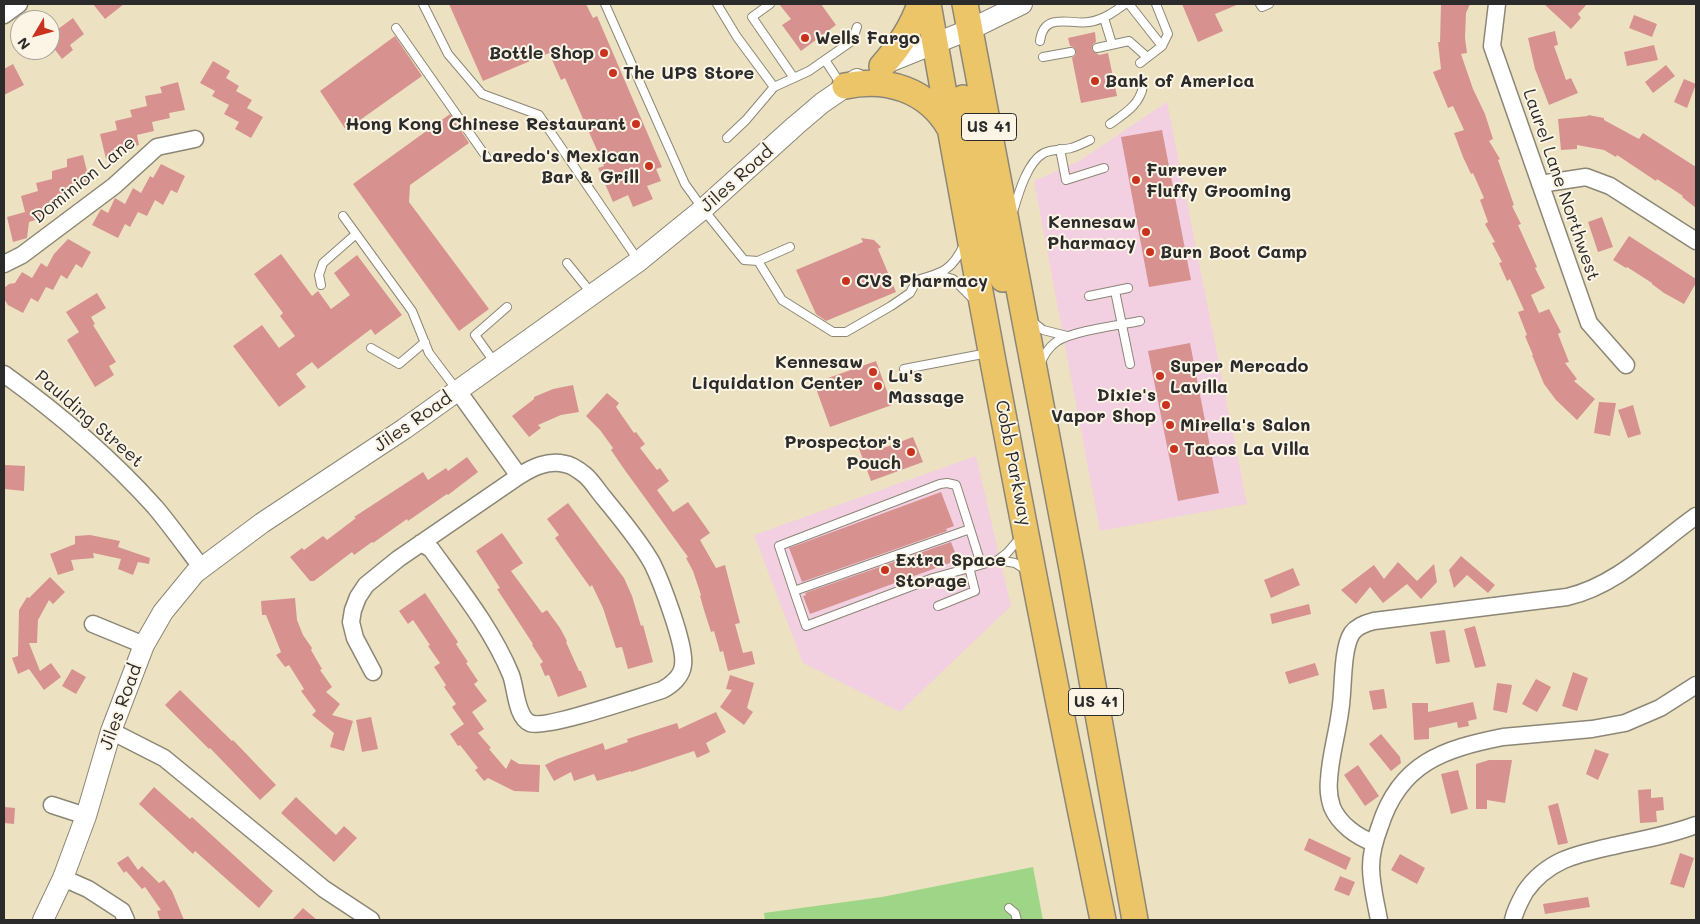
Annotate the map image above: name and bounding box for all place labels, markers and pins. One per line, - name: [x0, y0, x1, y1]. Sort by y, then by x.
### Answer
- place label: Wells Fargo: [815, 27, 920, 49]
- marker: Wells Fargo: [799, 32, 811, 44]
- place label: Bottle Shop: [489, 42, 594, 64]
- marker: Bottle Shop: [598, 47, 610, 59]
- place label: The UPS Store: [623, 62, 754, 84]
- marker: The UPS Store: [607, 67, 619, 79]
- place label: Bank of America: [1105, 70, 1255, 92]
- marker: Bank of America: [1089, 75, 1101, 87]
- place label: Hong Kong Chinese Restaurant: [345, 113, 626, 135]
- marker: Hong Kong Chinese Restaurant: [630, 118, 642, 130]
- place label: Laredo's Mexican Bar & Grill: [482, 145, 639, 188]
- place label: Furrever Fluffy Grooming: [1146, 159, 1291, 202]
- marker: Laredo's Mexican Bar & Grill: [643, 160, 655, 172]
- marker: Furrever Fluffy Grooming: [1130, 174, 1142, 186]
- place label: Kennesaw Pharmacy: [1047, 211, 1136, 253]
- marker: Kennesaw Pharmacy: [1140, 226, 1152, 238]
- place label: Burn Boot Camp: [1160, 241, 1307, 263]
- marker: Burn Boot Camp: [1144, 246, 1156, 258]
- place label: CVS Pharmacy: [856, 270, 988, 292]
- marker: CVS Pharmacy: [840, 275, 852, 287]
- place label: Kennesaw Liquidation Center: [692, 351, 863, 394]
- place label: Super Mercado Lavilla: [1170, 355, 1308, 398]
- place label: Lu's Massage: [888, 365, 964, 408]
- marker: Kennesaw Liquidation Center: [867, 366, 879, 378]
- marker: Super Mercado Lavilla: [1154, 370, 1166, 382]
- marker: Lu's Massage: [872, 380, 884, 392]
- place label: Dixie's Vapor Shop: [1051, 384, 1156, 426]
- marker: Dixie's Vapor Shop: [1160, 399, 1172, 411]
- place label: Mirella's Salon: [1180, 414, 1310, 436]
- marker: Mirella's Salon: [1164, 419, 1176, 431]
- place label: Prospector's Pouch: [784, 431, 901, 474]
- place label: Tacos La Villa: [1184, 438, 1310, 460]
- marker: Tacos La Villa: [1168, 443, 1180, 455]
- marker: Prospector's Pouch: [905, 446, 917, 458]
- place label: Extra Space Storage: [895, 549, 1006, 592]
- marker: Extra Space Storage: [879, 564, 891, 576]

